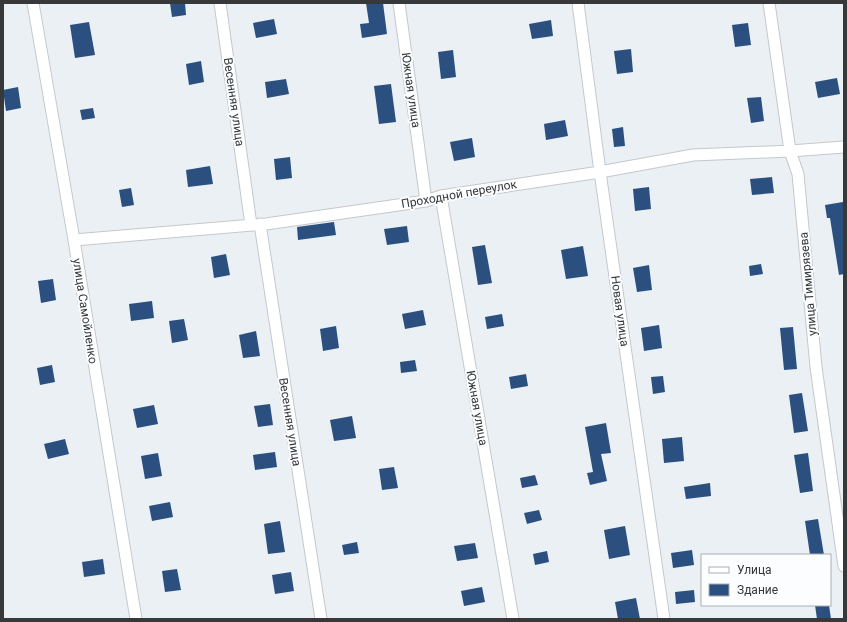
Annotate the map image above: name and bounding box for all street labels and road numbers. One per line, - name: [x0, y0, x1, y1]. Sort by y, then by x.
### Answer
- street label: Южная улица: [399, 51, 423, 129]
- street label: Весенняя улица: [221, 57, 247, 147]
- street label: Проходной переулок: [400, 177, 518, 211]
- street label: улица Тимирязева: [796, 232, 820, 336]
- street label: улица Самойленко: [70, 257, 100, 365]
- street label: Новая улица: [608, 275, 632, 347]
- street label: Южная улица: [464, 369, 490, 447]
- street label: Весенняя улица: [276, 377, 304, 467]

